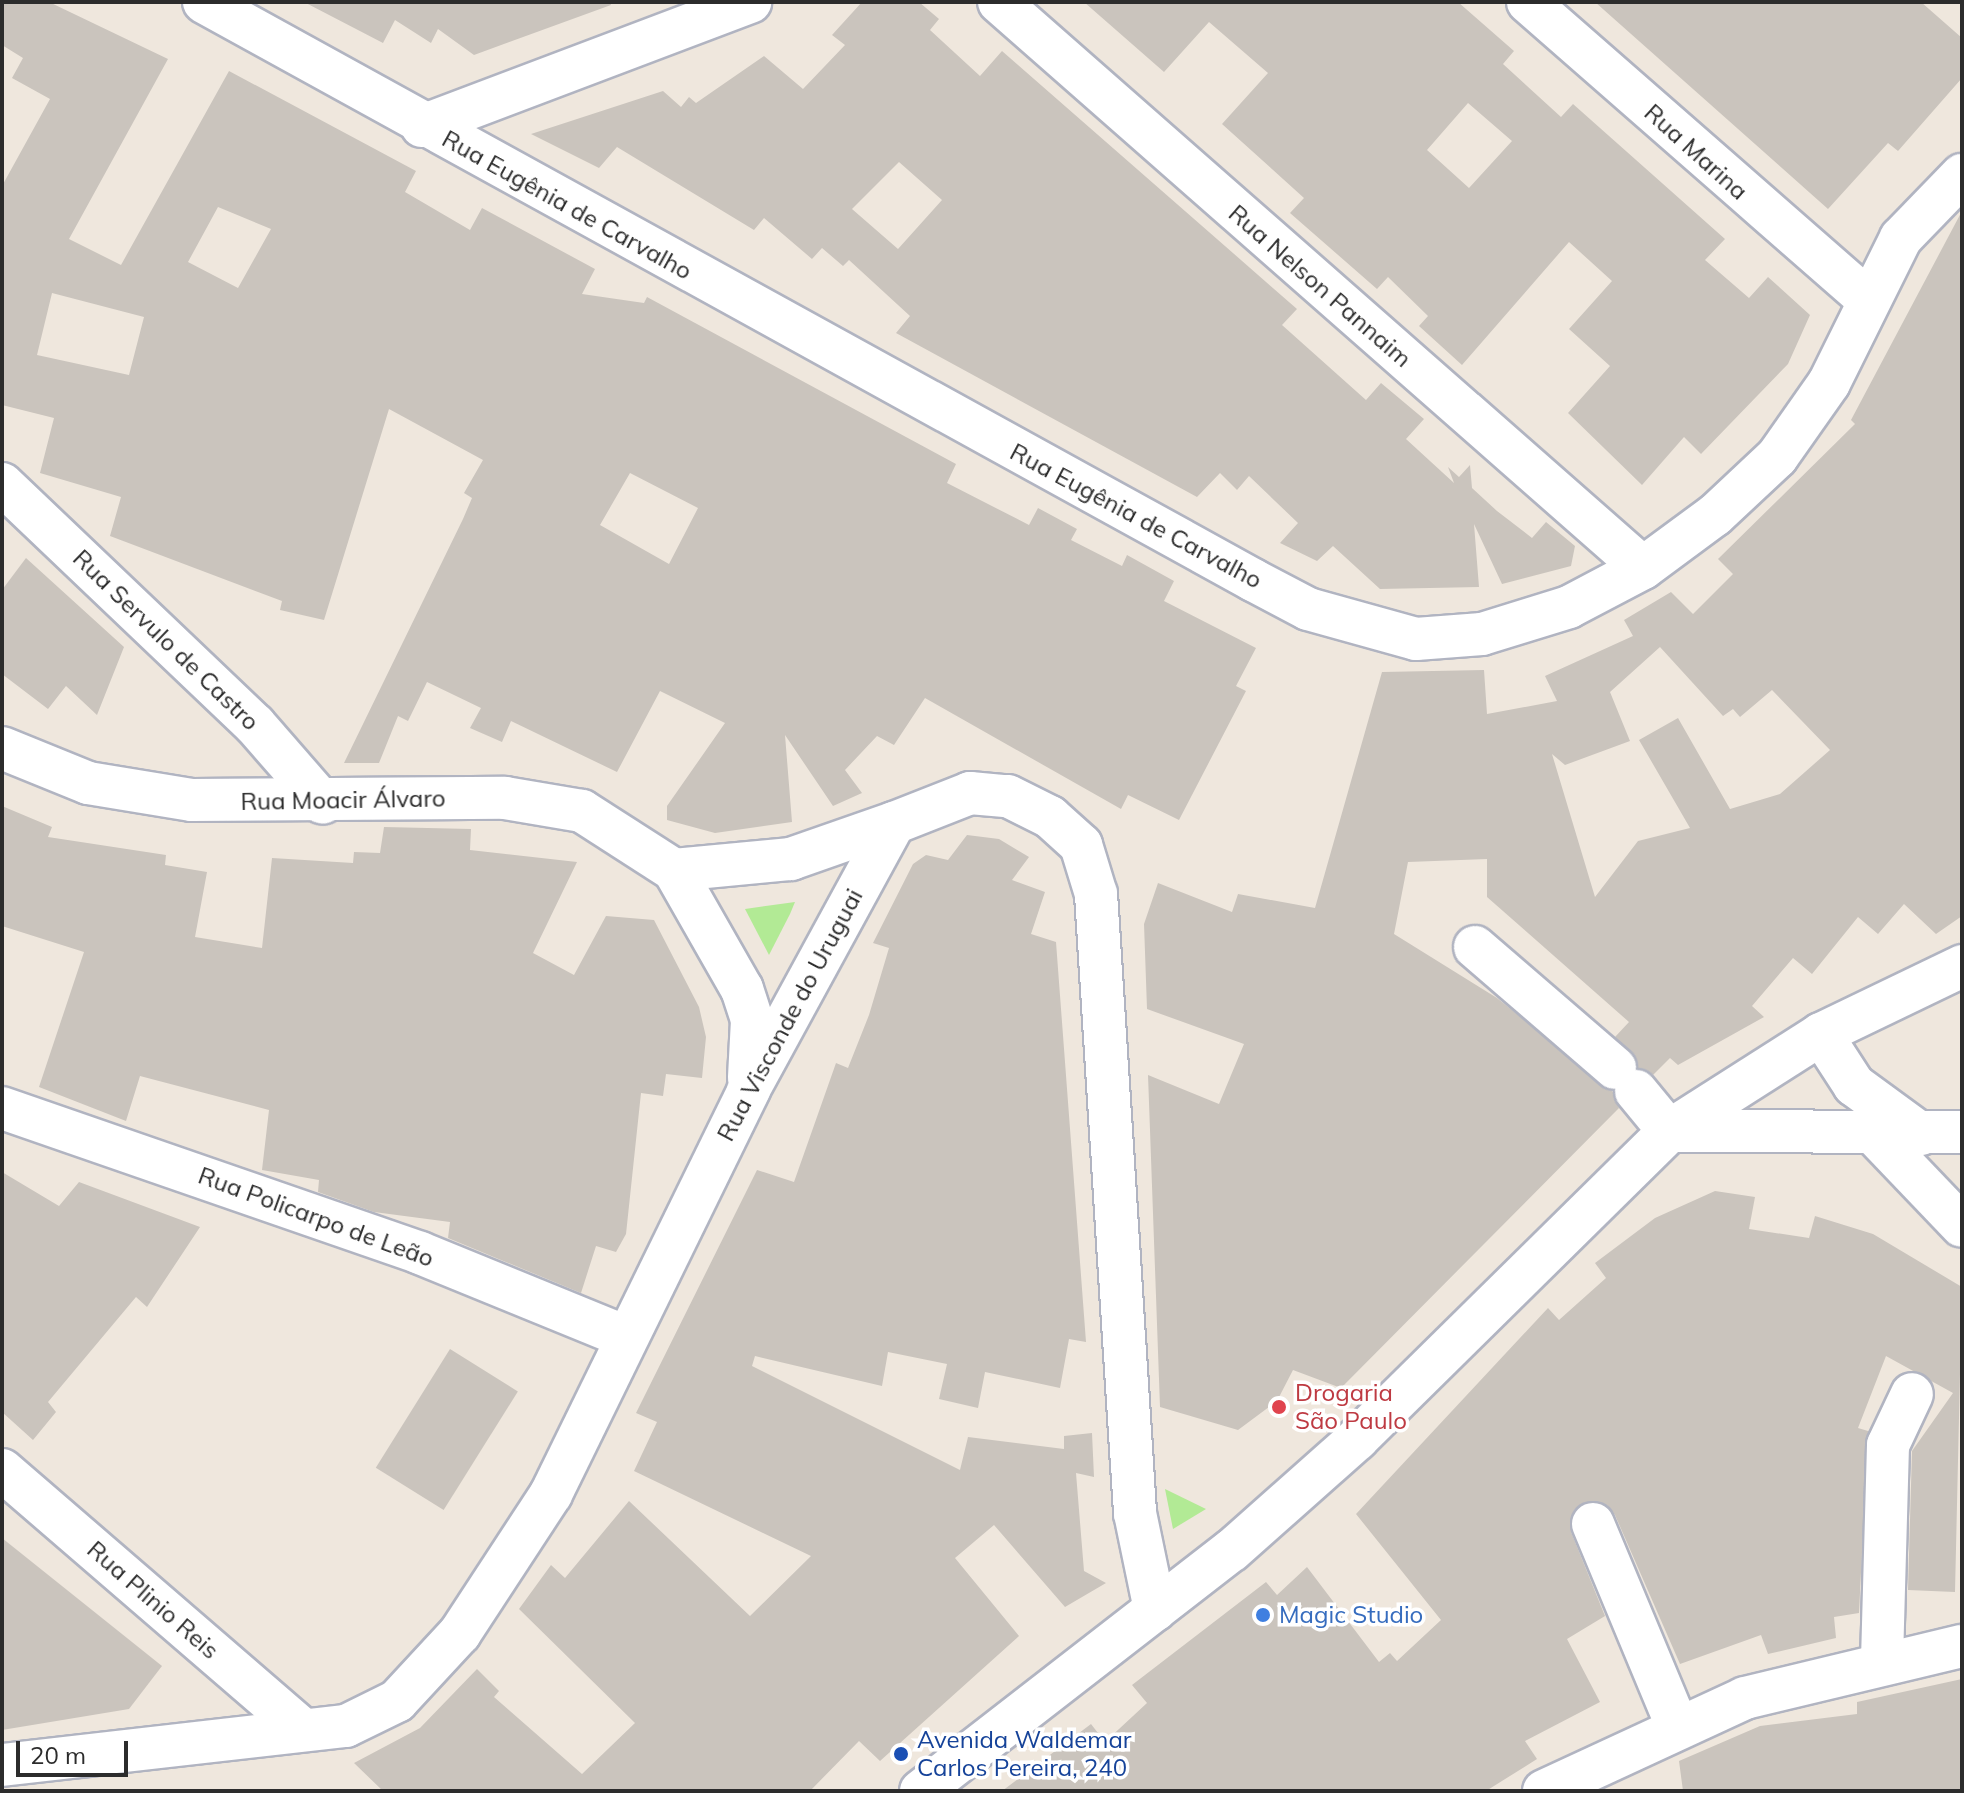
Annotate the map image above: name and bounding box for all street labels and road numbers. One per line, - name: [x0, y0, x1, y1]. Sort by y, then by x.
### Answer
- street label: Rua Marina: [1638, 98, 1754, 206]
- street label: Rua Eugênia de Carvalho: [437, 124, 697, 286]
- street label: Rua Nelson Pannaim: [1223, 199, 1417, 373]
- street label: Rua Eugênia de Carvalho: [1005, 437, 1267, 595]
- street label: Rua Servulo de Castro: [67, 544, 265, 736]
- street label: Rua Moacir Álvaro: [240, 784, 446, 816]
- street label: Rua Visconde do Uruguai: [711, 884, 869, 1146]
- street label: Rua Policarpo de Leão: [194, 1161, 438, 1273]
- street label: Rua Plinio Reis: [81, 1535, 225, 1665]

